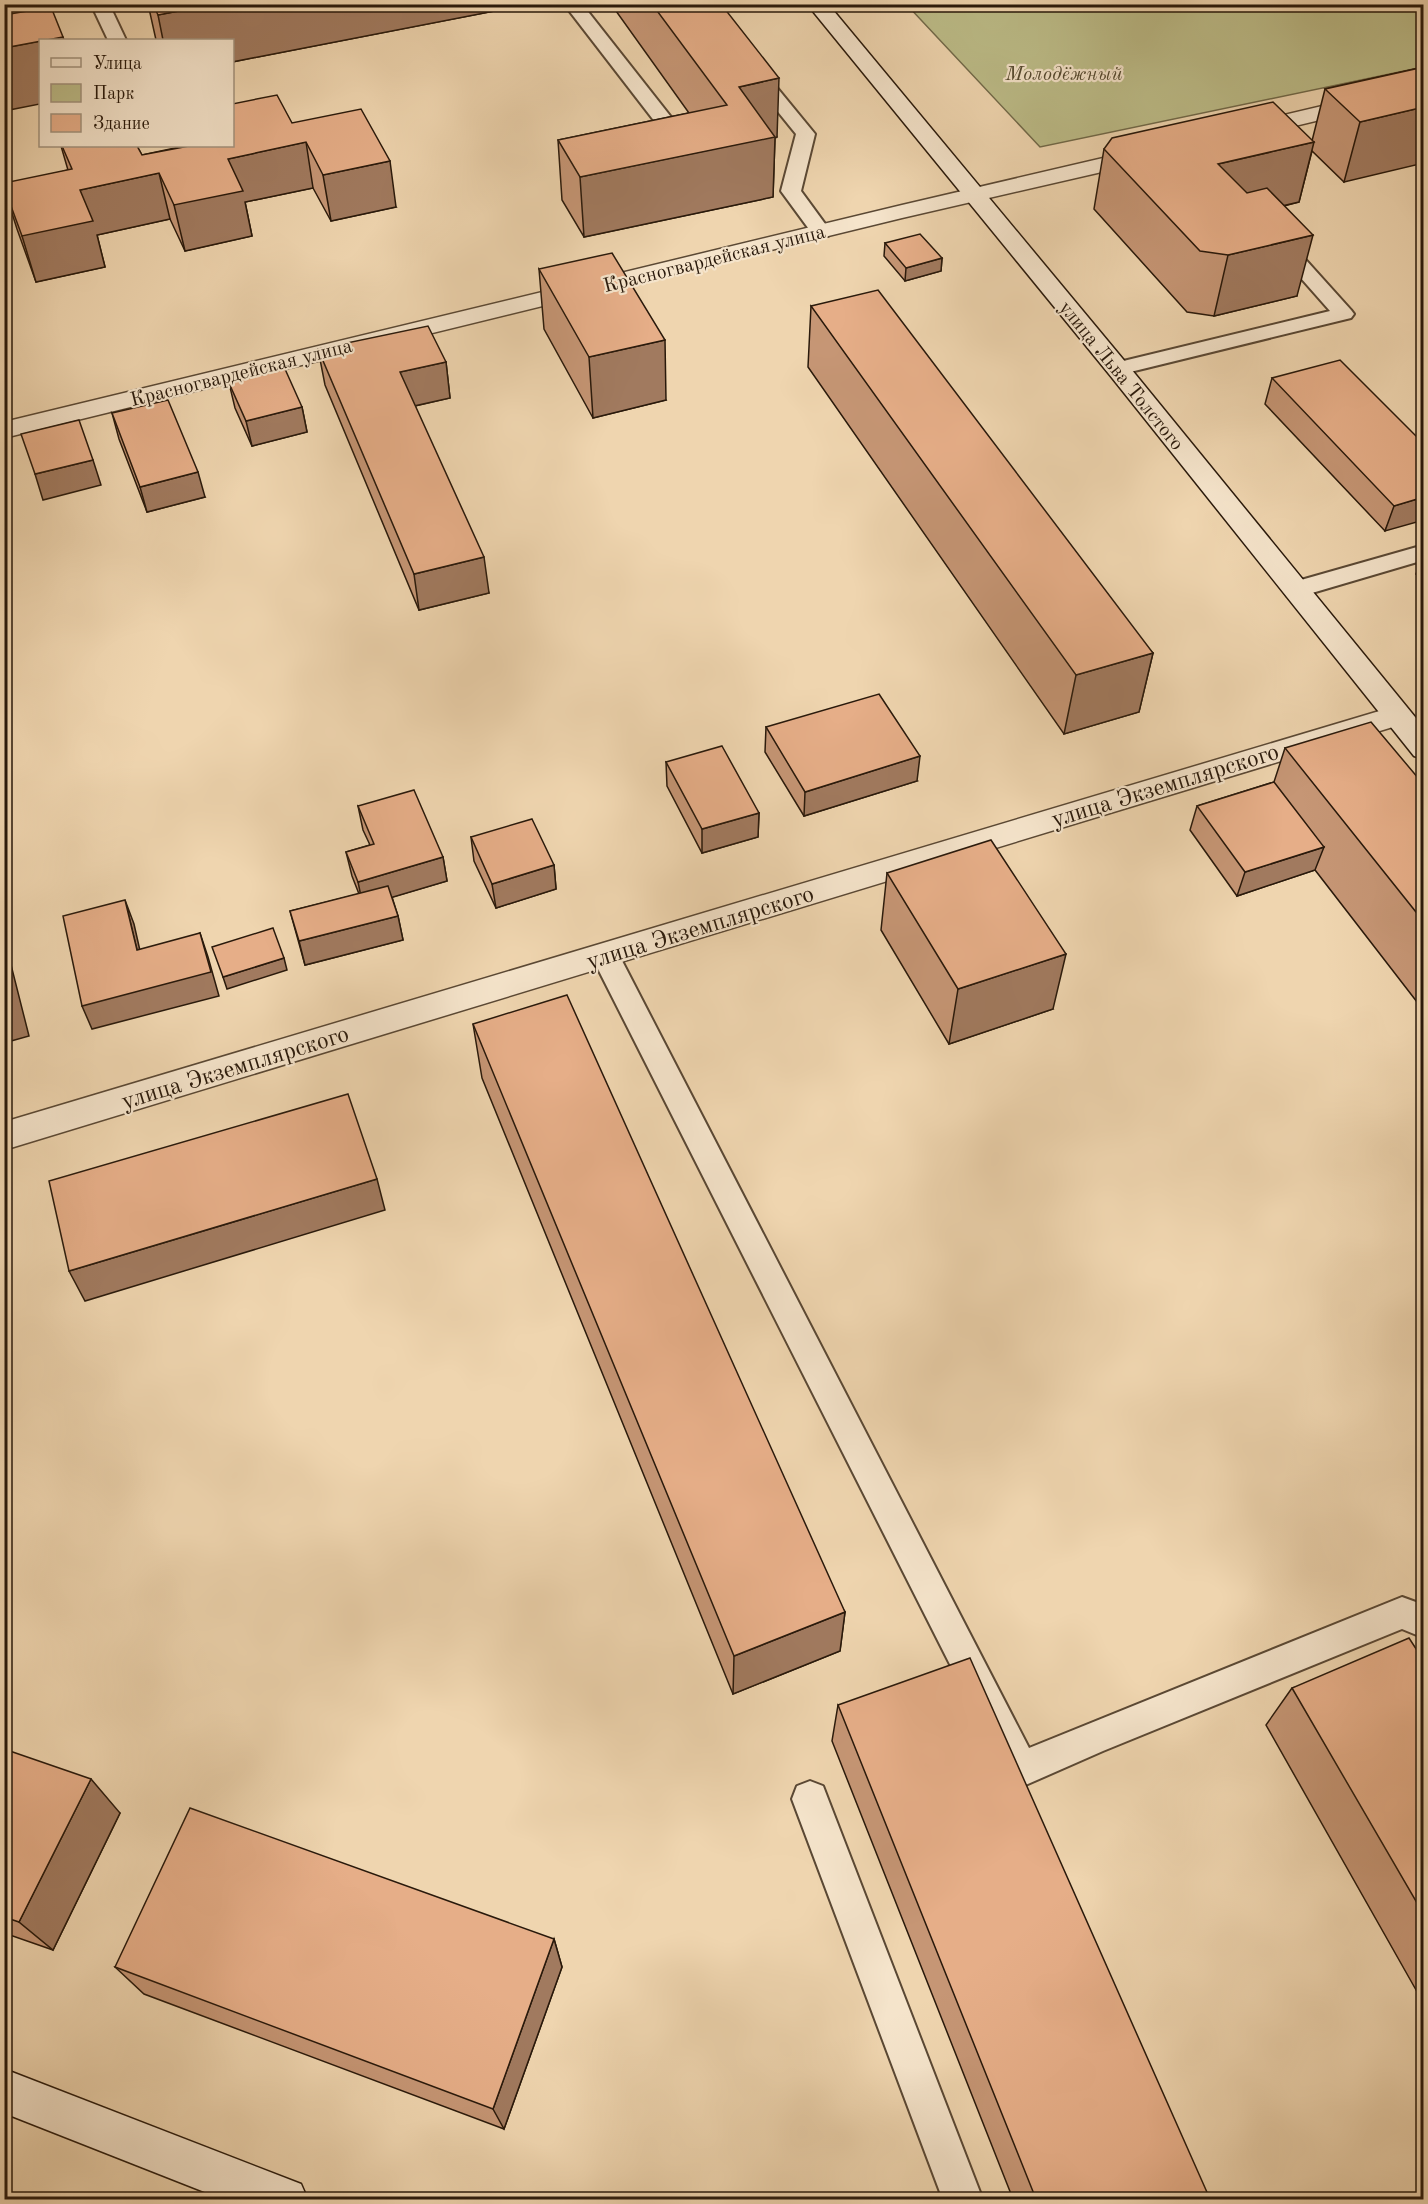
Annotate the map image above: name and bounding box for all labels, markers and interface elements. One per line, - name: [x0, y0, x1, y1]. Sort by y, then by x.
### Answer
- legend: [39, 39, 234, 147]
- text: Улица: [93, 55, 142, 73]
- park label: Молодёжный: [1004, 65, 1123, 85]
- text: Парк: [93, 85, 134, 103]
- text: Здание: [93, 115, 150, 133]
- street label: Красногвардейская улица: [601, 223, 828, 297]
- street label: улица Льва Толстого: [1054, 298, 1187, 455]
- street label: Красногвардейская улица: [128, 337, 355, 411]
- street label: улица Экземплярского: [1049, 741, 1282, 833]
- street label: улица Экземплярского: [584, 883, 817, 975]
- street label: улица Экземплярского: [119, 1023, 352, 1115]

